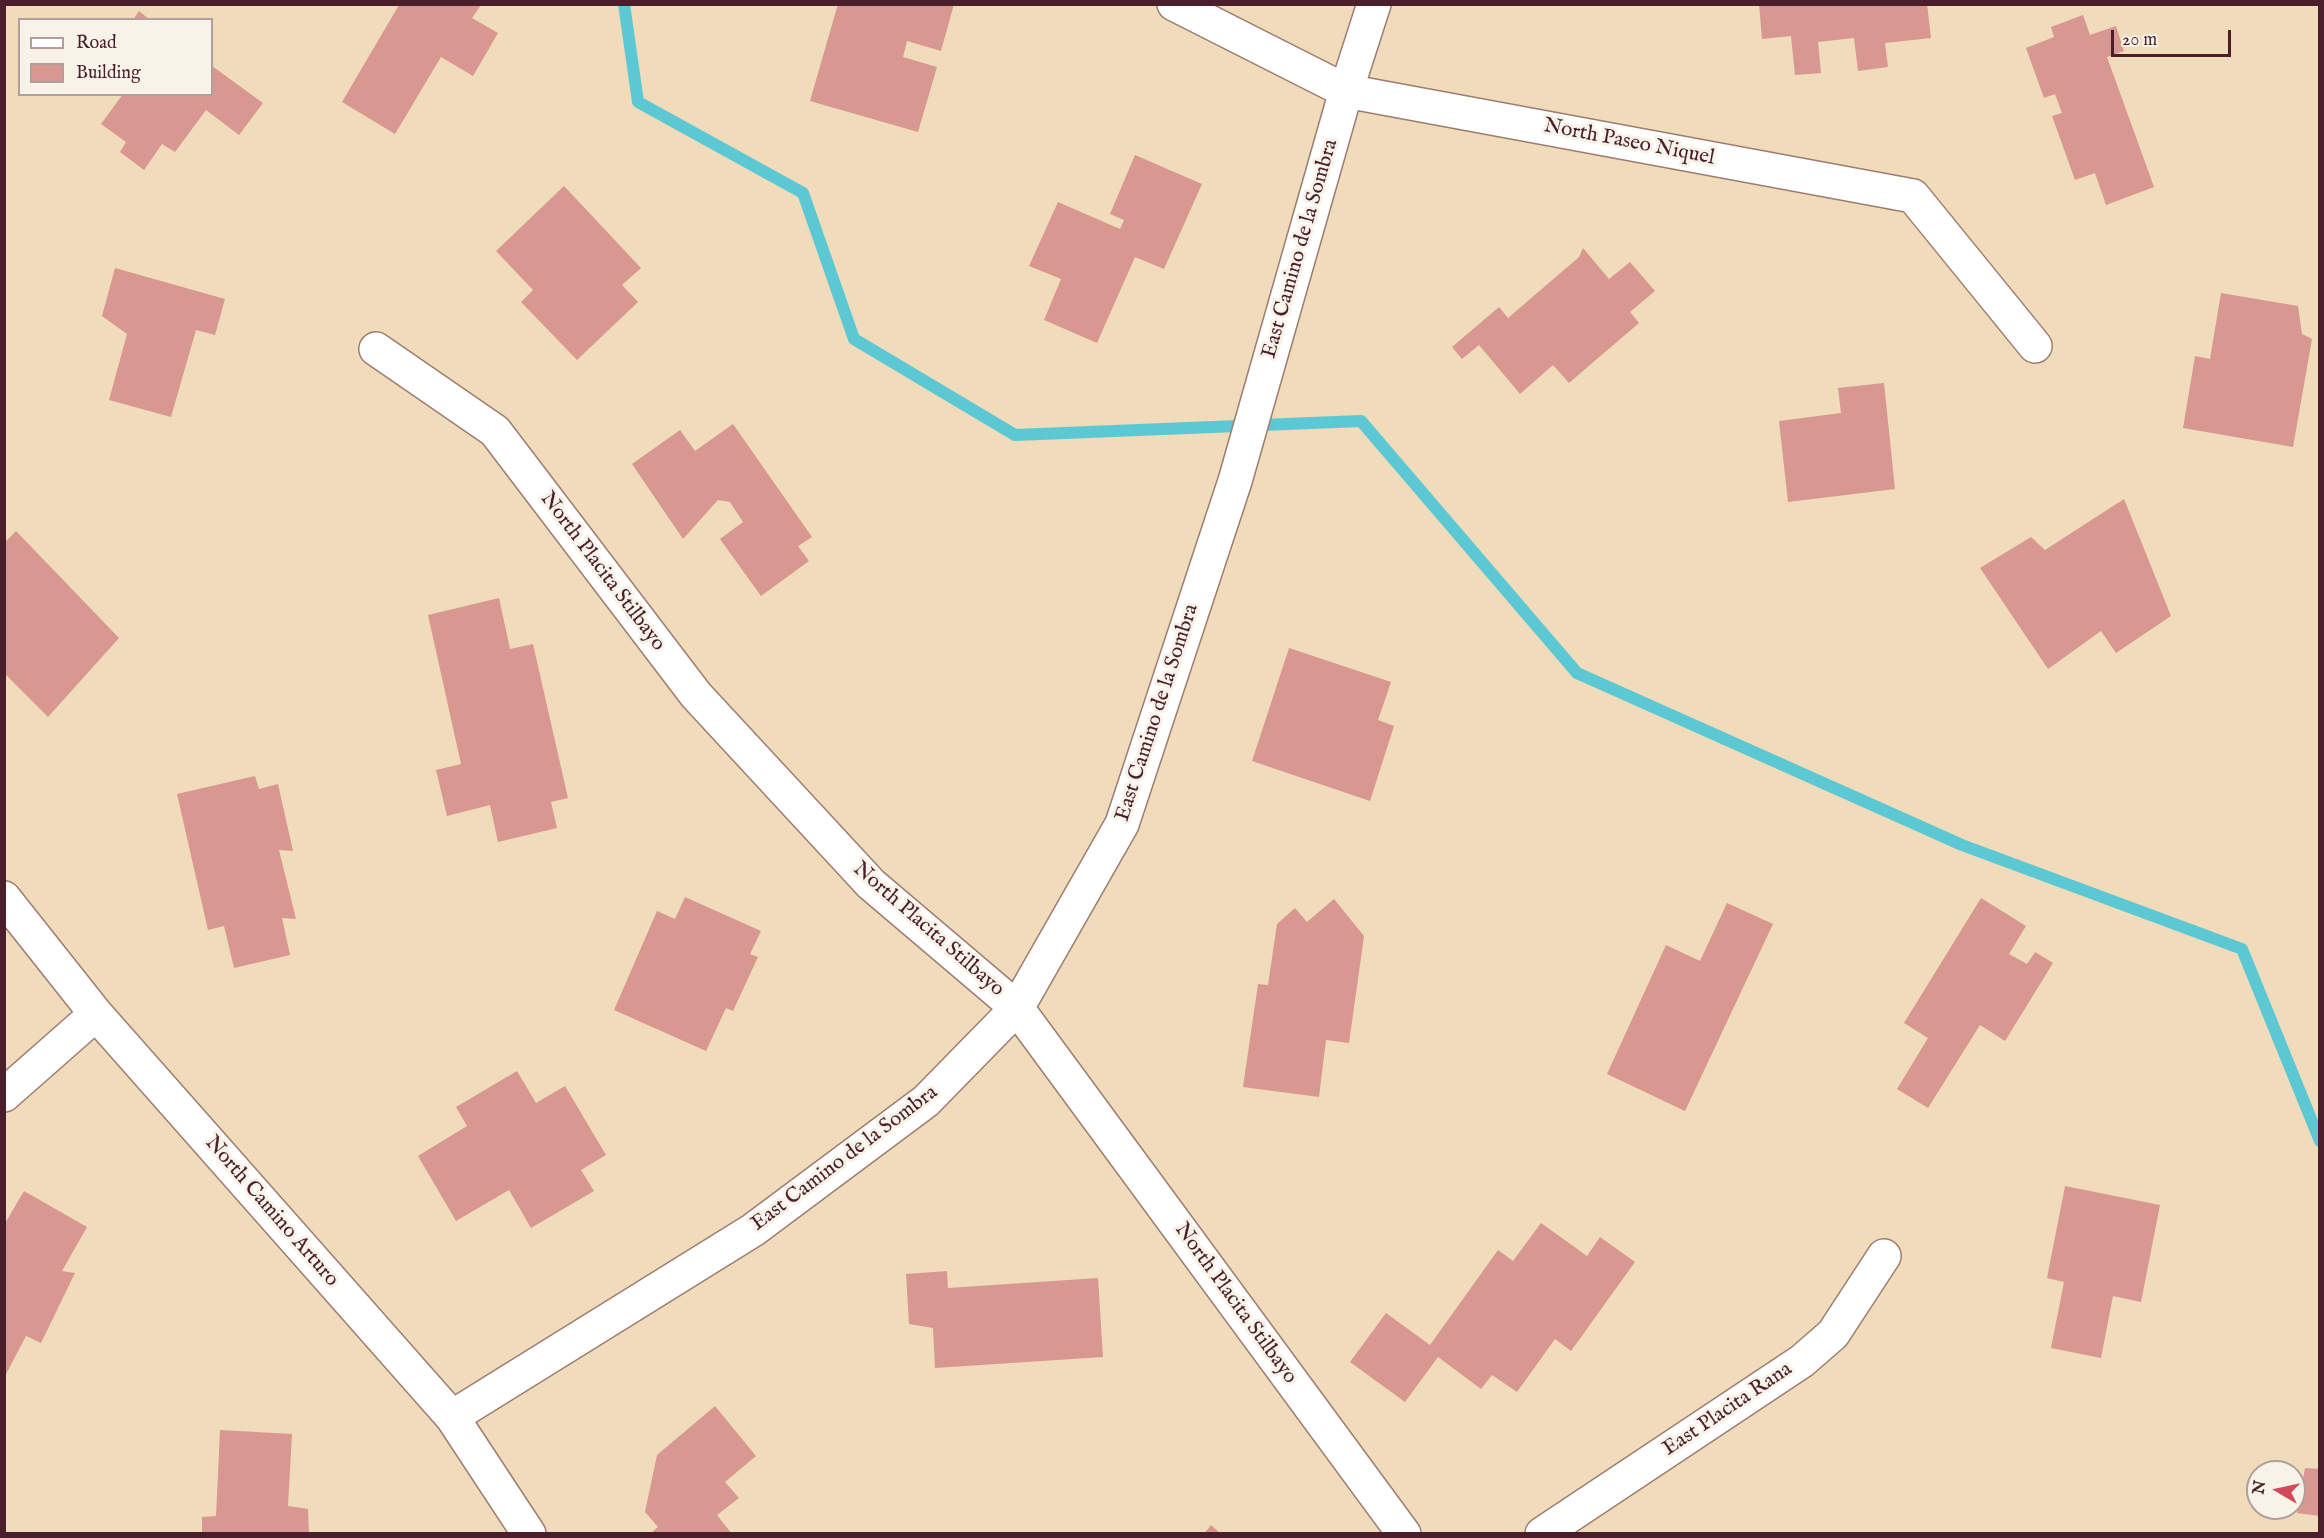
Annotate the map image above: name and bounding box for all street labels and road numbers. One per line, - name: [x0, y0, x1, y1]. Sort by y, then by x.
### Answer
- street label: North Paseo Niquel: [1541, 114, 1717, 172]
- street label: East Camino de la Sombra: [1258, 137, 1344, 361]
- street label: North Placita Stilbayo: [534, 488, 670, 656]
- street label: East Camino de la Sombra: [1111, 601, 1205, 825]
- street label: North Placita Stilbayo: [847, 857, 1009, 1003]
- street label: East Camino de la Sombra: [747, 1081, 943, 1237]
- street label: North Camino Arturo: [199, 1131, 343, 1293]
- street label: North Placita Stilbayo: [1168, 1219, 1302, 1389]
- street label: East Placita Rana: [1659, 1357, 1797, 1463]

